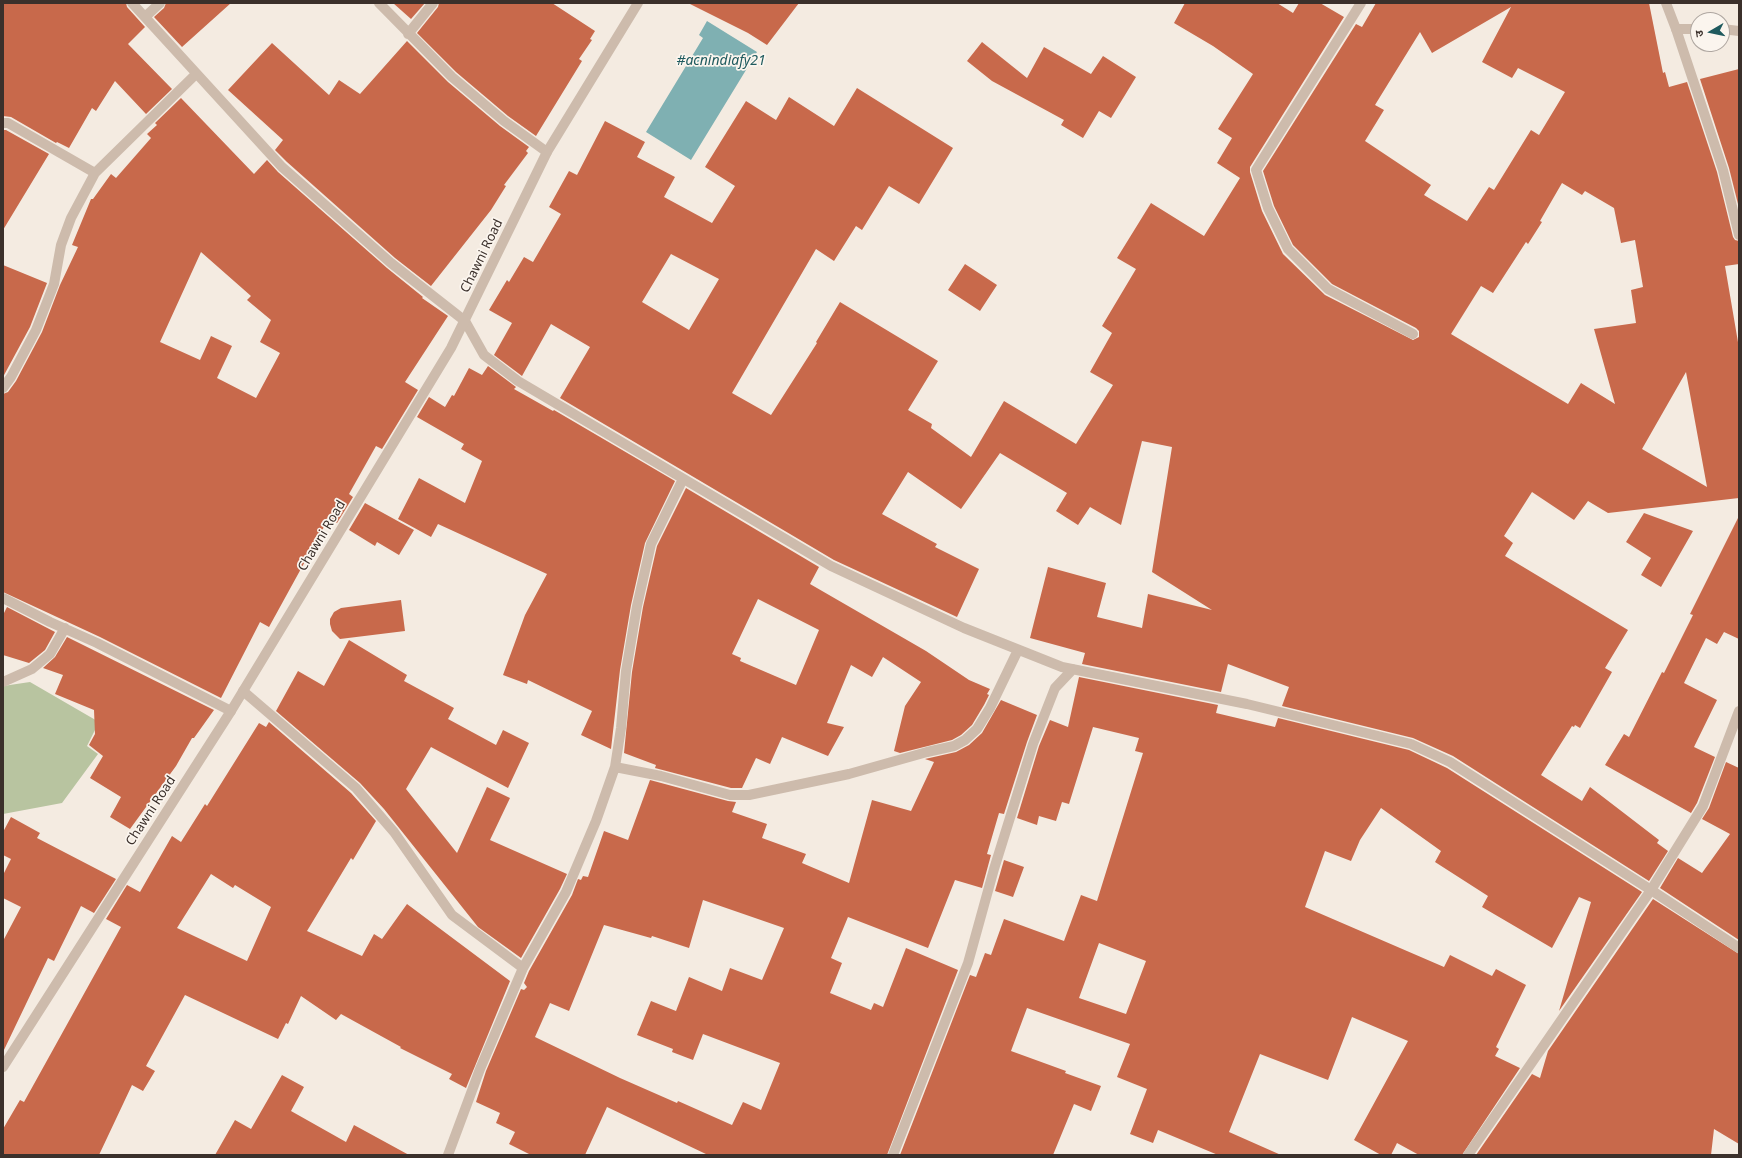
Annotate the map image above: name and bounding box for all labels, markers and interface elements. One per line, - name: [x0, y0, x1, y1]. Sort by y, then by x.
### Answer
- north arrow: [1690, 12, 1730, 52]
- text: उ: [1691, 29, 1707, 38]
- water label: #acnindiafy21: [676, 53, 766, 69]
- street label: Chawni Road: [458, 217, 506, 295]
- street label: Chawni Road: [295, 498, 349, 574]
- street label: Chawni Road: [123, 773, 179, 849]

